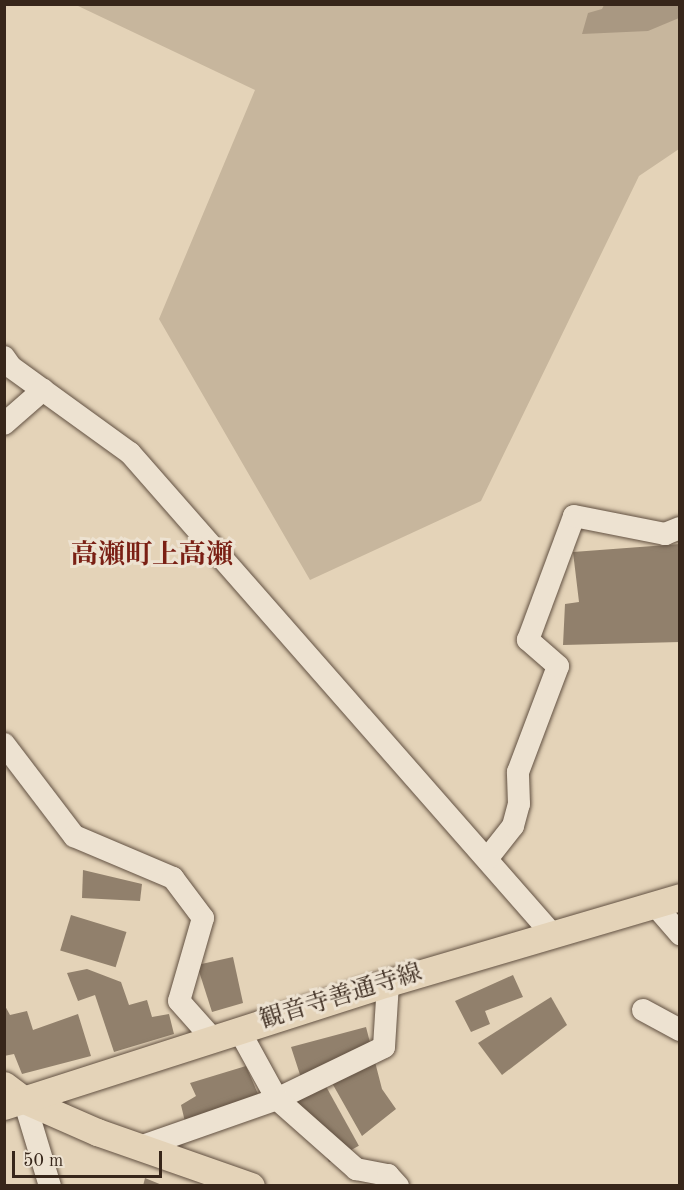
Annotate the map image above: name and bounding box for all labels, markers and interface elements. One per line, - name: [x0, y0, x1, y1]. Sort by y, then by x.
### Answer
- district label: 高瀬町上高瀬: [71, 540, 233, 572]
- street label: 観音寺善通寺線: [256, 960, 426, 1036]
- scale bar: [15, 1139, 165, 1177]
- text: 50 m: [23, 1152, 63, 1170]

